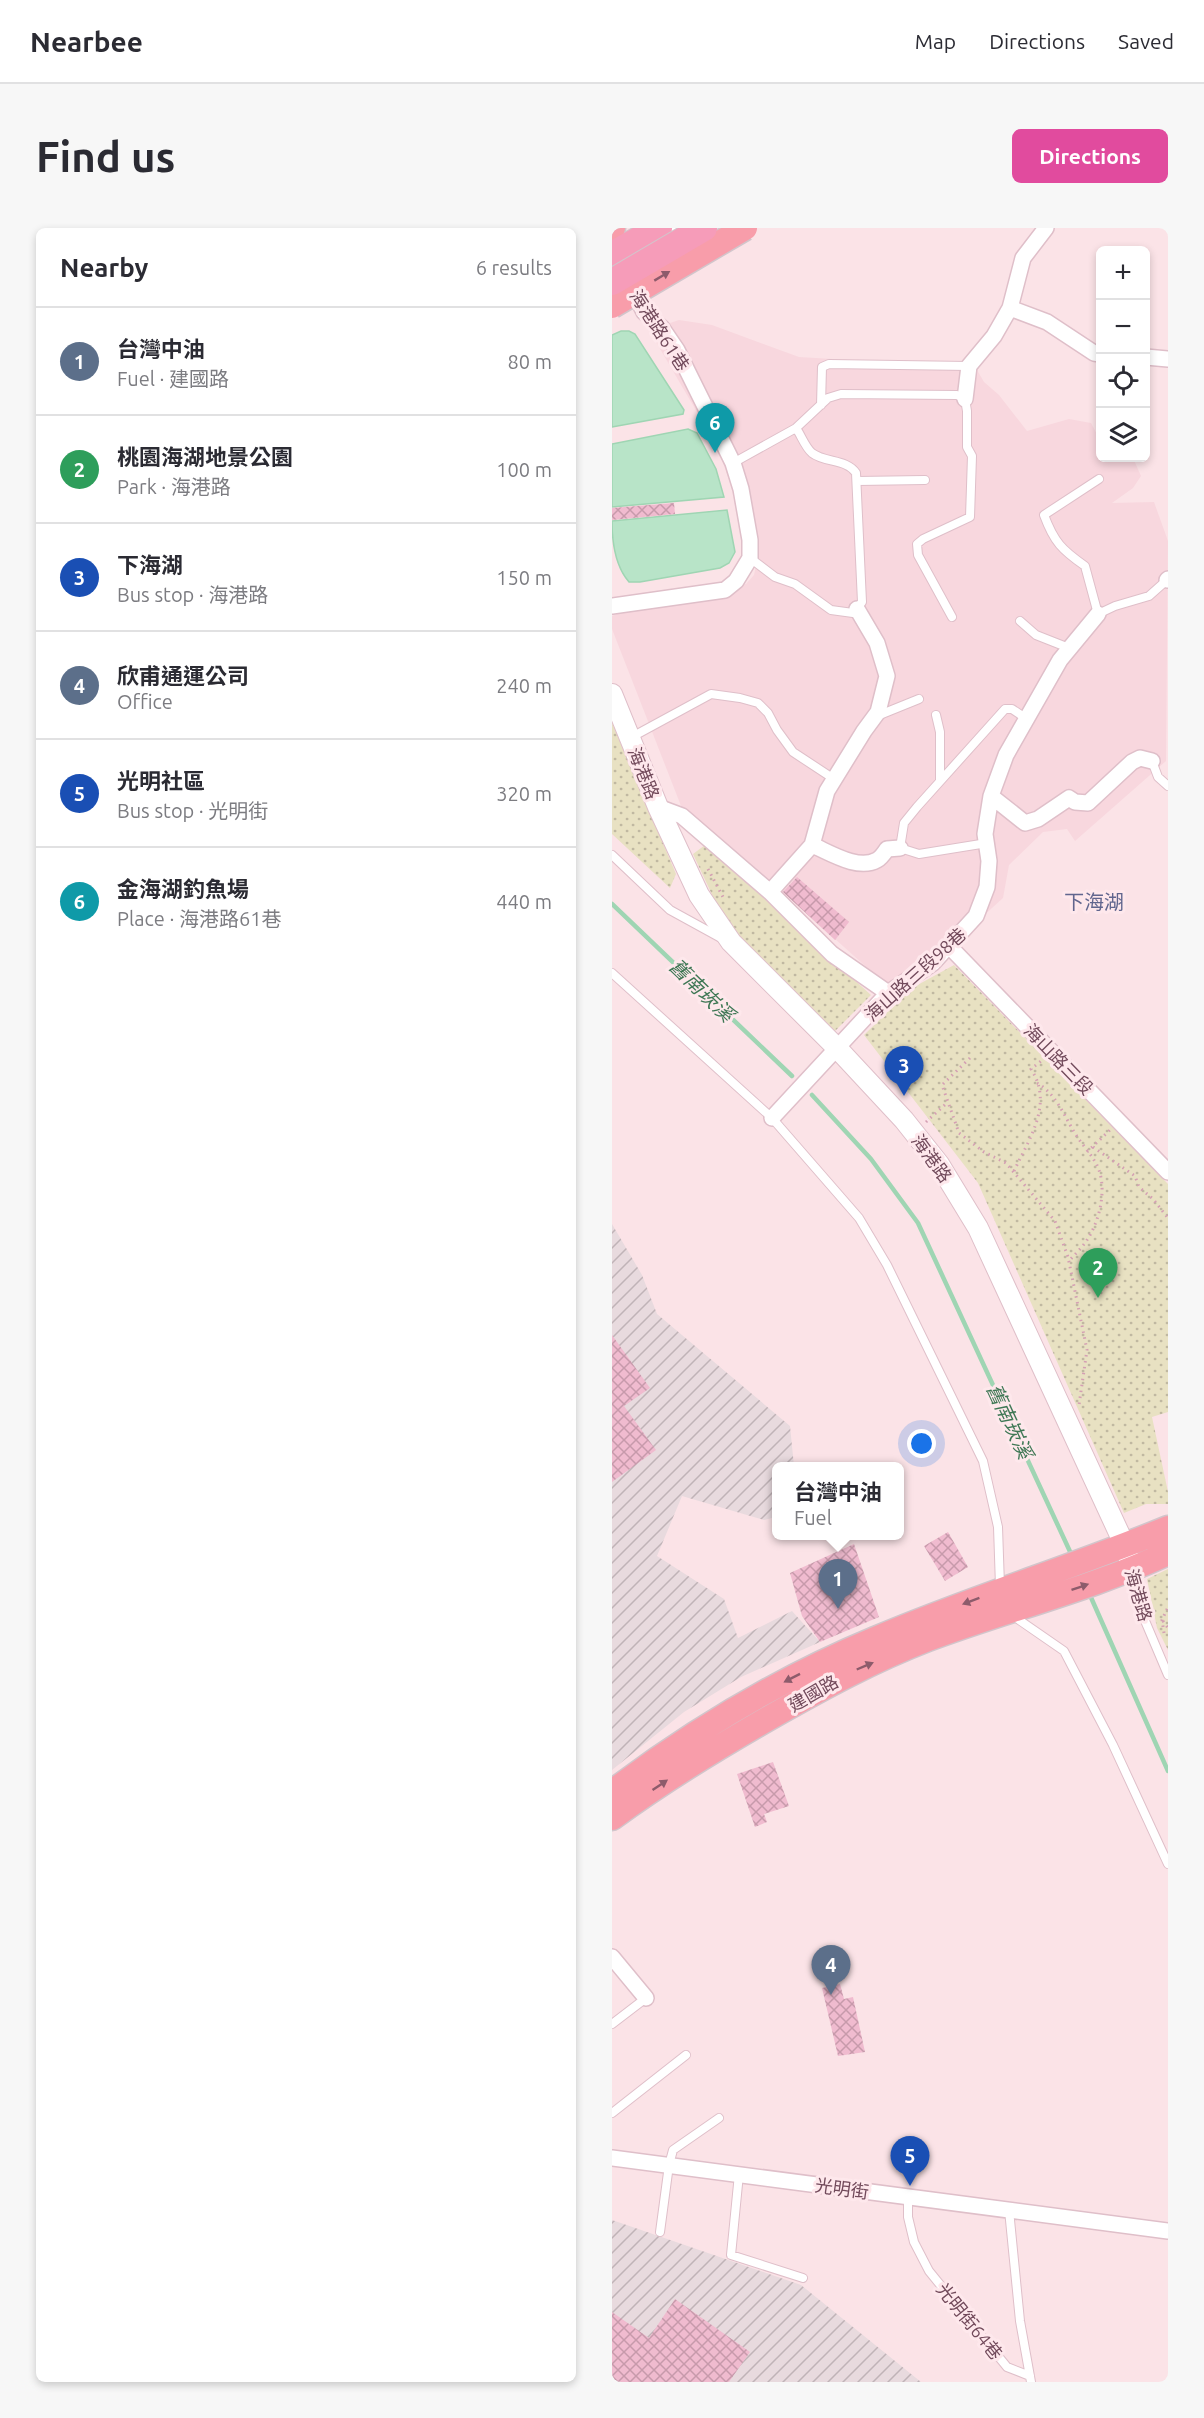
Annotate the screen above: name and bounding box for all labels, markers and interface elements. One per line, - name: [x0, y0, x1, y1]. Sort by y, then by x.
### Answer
- text: Nearbee: [30, 26, 143, 57]
- text: Map: [915, 29, 956, 53]
- text: Directions: [989, 29, 1085, 53]
- text: Saved: [1118, 29, 1174, 53]
- button: Directions: [1012, 129, 1168, 183]
- text: Find us: [36, 133, 175, 180]
- map controls: [1096, 246, 1150, 462]
- button: +: [1096, 246, 1150, 300]
- text: Nearby: [60, 253, 148, 282]
- text: 6 results: [476, 256, 552, 279]
- one-way arrow: [654, 270, 670, 281]
- street label: 海港路61巷: [626, 286, 694, 374]
- button: −: [1096, 300, 1150, 354]
- text: 台灣中油: [117, 336, 205, 361]
- text: 1: [74, 350, 85, 373]
- text: 80 m: [508, 350, 552, 373]
- button: locate: [1096, 354, 1150, 408]
- text: Fuel · 建國路: [117, 367, 229, 390]
- pin: 6: [696, 404, 734, 453]
- button: layers: [1096, 408, 1150, 462]
- text: 桃園海湖地景公園: [117, 444, 293, 469]
- text: 2: [74, 458, 85, 481]
- text: 100 m: [496, 458, 552, 481]
- text: Park · 海港路: [117, 475, 231, 498]
- text: 下海湖: [117, 552, 183, 577]
- text: 3: [74, 566, 85, 589]
- text: 150 m: [496, 566, 552, 589]
- text: Bus stop · 海港路: [117, 583, 268, 606]
- text: 欣甫通運公司: [117, 663, 249, 688]
- text: 4: [74, 674, 85, 697]
- text: 240 m: [496, 674, 552, 697]
- text: Office: [117, 690, 173, 713]
- street label: 海港路: [625, 744, 663, 802]
- text: 光明社區: [117, 768, 205, 793]
- text: 5: [74, 782, 85, 805]
- text: 320 m: [496, 782, 552, 805]
- text: Bus stop · 光明街: [117, 799, 268, 822]
- text: 金海湖釣魚場: [117, 876, 249, 901]
- text: 6: [74, 890, 85, 913]
- text: 440 m: [496, 890, 552, 913]
- district label: 下海湖: [1064, 890, 1124, 913]
- text: Place · 海港路61巷: [117, 907, 281, 930]
- street label: 海山路三段98巷: [861, 924, 969, 1024]
- water label: 舊南崁溪: [665, 954, 741, 1028]
- street label: 海山路三段: [1021, 1020, 1097, 1098]
- pin: 3: [884, 1046, 924, 1096]
- street label: 海港路: [908, 1130, 956, 1186]
- pin: 2: [1078, 1248, 1118, 1298]
- water label: 舊南崁溪: [983, 1380, 1039, 1465]
- your location: [907, 1429, 936, 1458]
- popup: [772, 1462, 904, 1540]
- text: 台灣中油: [794, 1479, 882, 1504]
- text: Fuel: [794, 1506, 832, 1529]
- pin: 1: [818, 1560, 858, 1609]
- street label: 海港路: [1122, 1566, 1156, 1624]
- one-way arrow: [1071, 1582, 1089, 1592]
- one-way arrow: [962, 1596, 980, 1606]
- one-way arrow: [856, 1661, 874, 1671]
- street label: 建國路: [785, 1671, 841, 1715]
- one-way arrow: [784, 1673, 801, 1683]
- one-way arrow: [651, 1779, 668, 1790]
- pin: 4: [812, 1946, 850, 1995]
- pin: 5: [890, 2136, 930, 2186]
- street label: 光明街: [814, 2174, 870, 2202]
- street label: 光明街64巷: [933, 2279, 1007, 2363]

